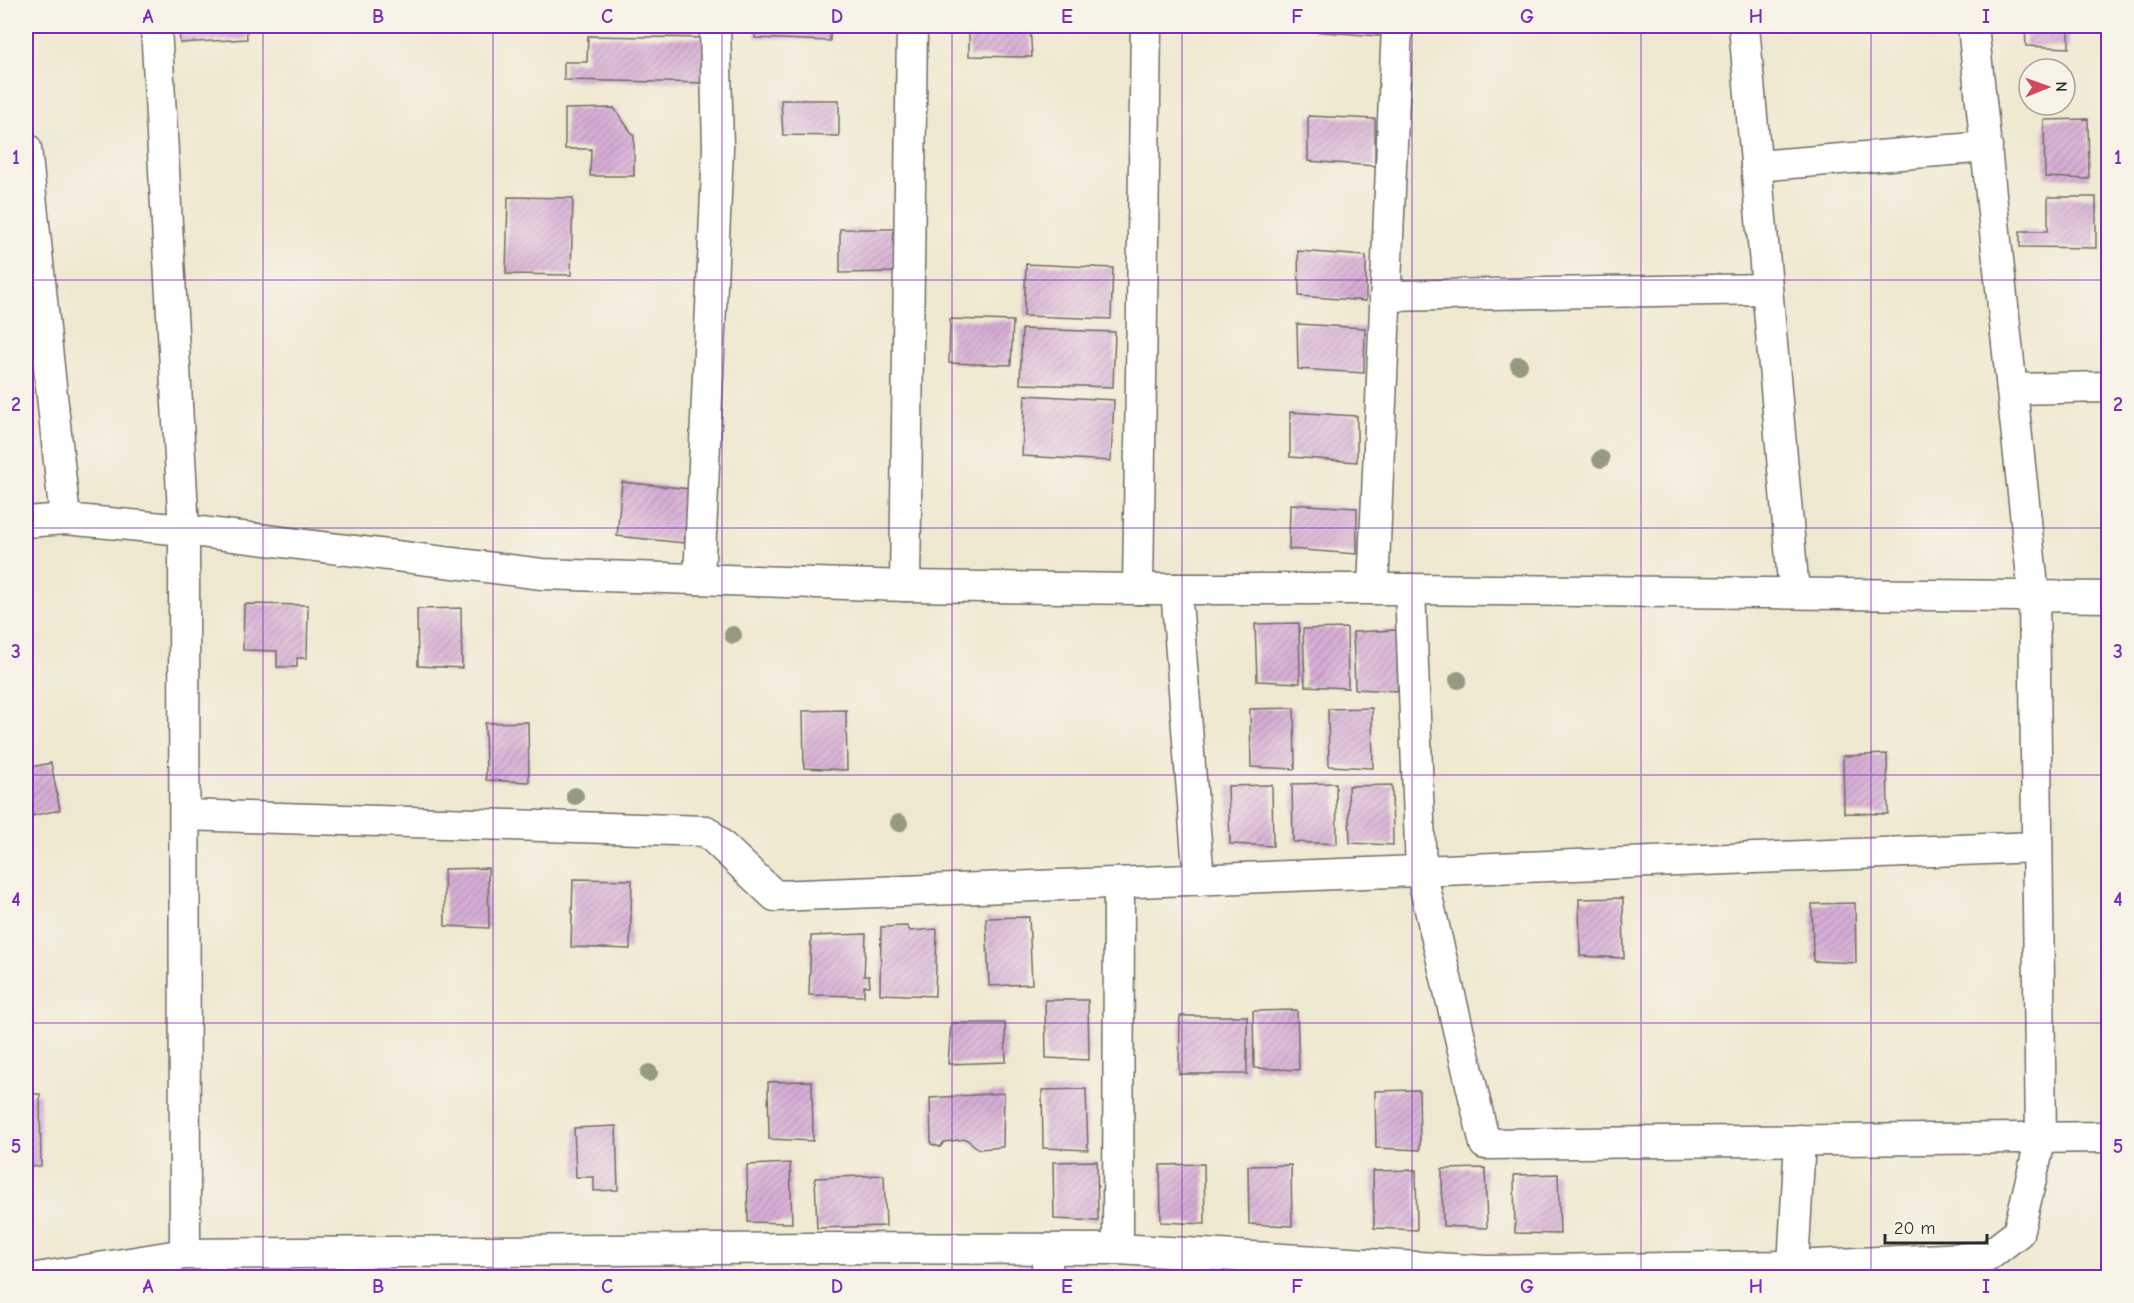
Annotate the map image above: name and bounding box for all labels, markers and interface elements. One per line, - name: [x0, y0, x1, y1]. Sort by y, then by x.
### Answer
- text: A: [142, 5, 154, 28]
- text: B: [372, 5, 384, 28]
- text: C: [601, 5, 613, 28]
- text: D: [831, 5, 843, 28]
- text: E: [1061, 5, 1073, 28]
- text: F: [1291, 5, 1303, 28]
- text: G: [1520, 5, 1534, 28]
- text: H: [1749, 5, 1763, 28]
- text: I: [1982, 5, 1990, 28]
- north arrow: [2017, 57, 2077, 117]
- text: N: [2052, 81, 2070, 92]
- text: 1: [12, 146, 20, 169]
- text: 1: [2114, 146, 2122, 169]
- text: 2: [11, 393, 21, 416]
- text: 2: [2113, 393, 2123, 416]
- text: 3: [11, 640, 21, 663]
- text: 3: [2113, 640, 2123, 663]
- text: 4: [11, 888, 21, 911]
- text: 4: [2113, 888, 2123, 911]
- text: 5: [11, 1135, 21, 1158]
- text: 5: [2113, 1135, 2123, 1158]
- scale bar: [1885, 1207, 1987, 1245]
- text: 20 m: [1894, 1218, 1935, 1239]
- text: A: [142, 1275, 154, 1298]
- text: B: [372, 1275, 384, 1298]
- text: C: [601, 1275, 613, 1298]
- text: D: [831, 1275, 843, 1298]
- text: E: [1061, 1275, 1073, 1298]
- text: F: [1291, 1275, 1303, 1298]
- text: G: [1520, 1275, 1534, 1298]
- text: H: [1749, 1275, 1763, 1298]
- text: I: [1982, 1275, 1990, 1298]

